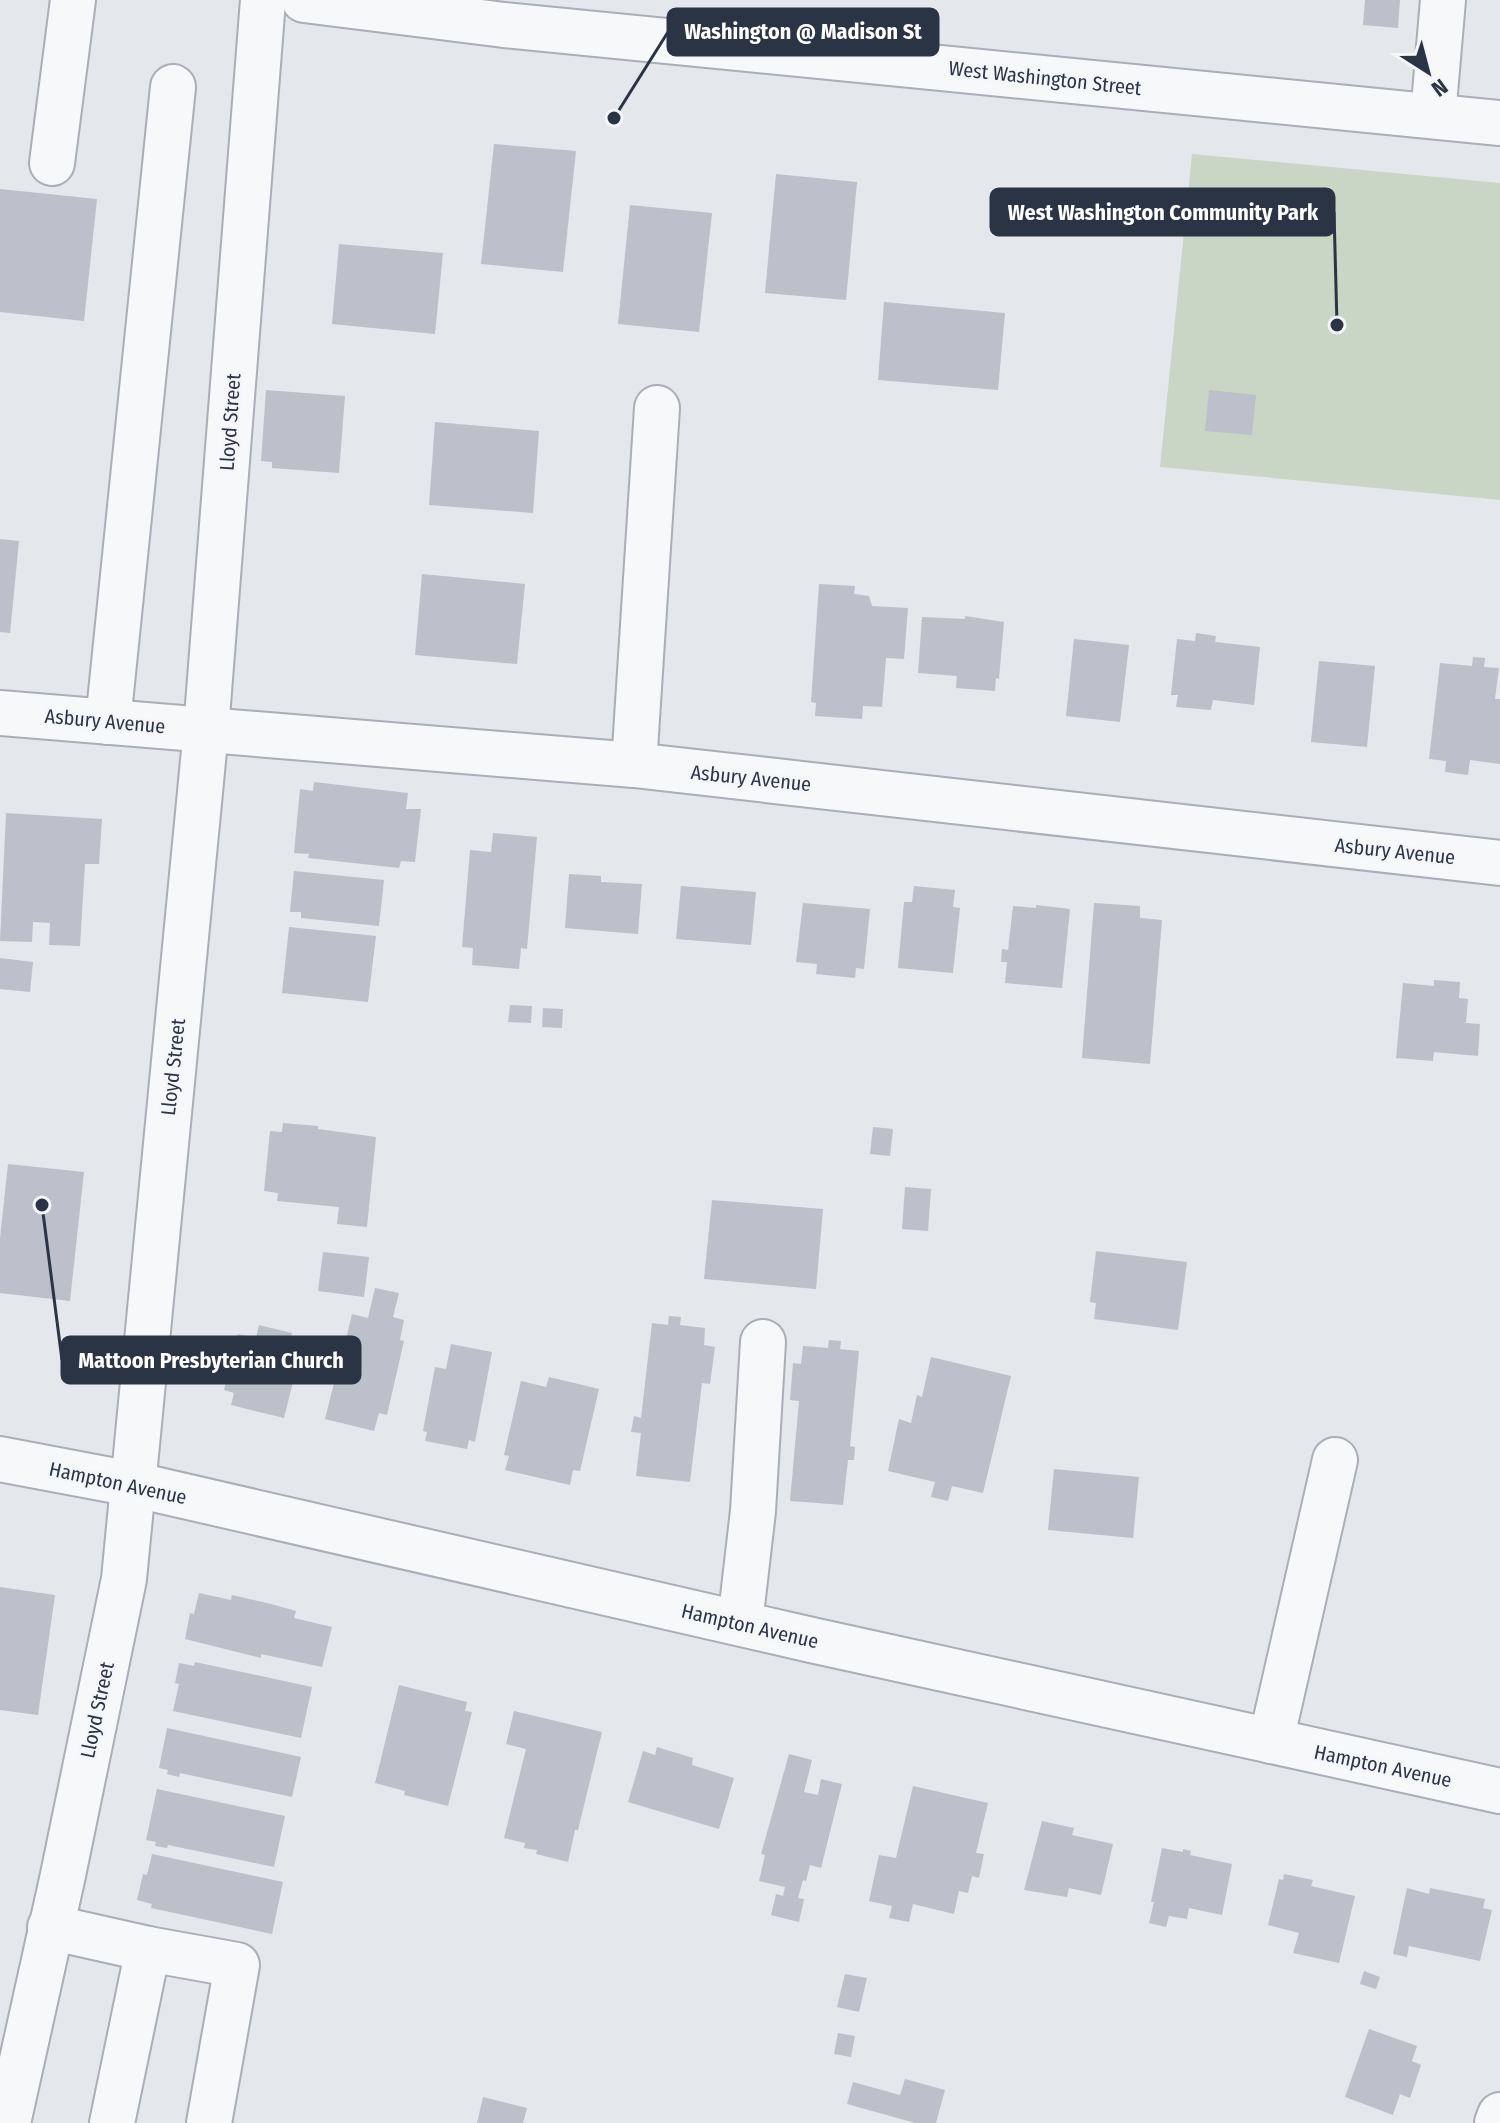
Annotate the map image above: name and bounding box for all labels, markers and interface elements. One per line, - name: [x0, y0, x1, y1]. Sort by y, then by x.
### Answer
- callout: Washington @ Madison St: [668, 9, 938, 55]
- text: Washington @ Madison St: [684, 18, 922, 45]
- north arrow: [1388, 32, 1468, 112]
- street label: West Washington Street: [947, 56, 1143, 100]
- text: N: [1426, 73, 1453, 103]
- callout: West Washington Community Park: [991, 189, 1334, 235]
- text: West Washington Community Park: [1008, 199, 1319, 226]
- street label: Lloyd Street: [215, 372, 245, 472]
- street label: Asbury Avenue: [44, 704, 166, 738]
- street label: Asbury Avenue: [690, 760, 812, 796]
- street label: Asbury Avenue: [1334, 833, 1456, 869]
- street label: Lloyd Street: [156, 1017, 190, 1117]
- callout: Mattoon Presbyterian Church: [62, 1337, 360, 1383]
- text: Mattoon Presbyterian Church: [78, 1347, 344, 1374]
- street label: Hampton Avenue: [47, 1457, 189, 1509]
- street label: Hampton Avenue: [679, 1599, 821, 1653]
- street label: Lloyd Street: [75, 1659, 119, 1760]
- street label: Hampton Avenue: [1312, 1740, 1454, 1792]

